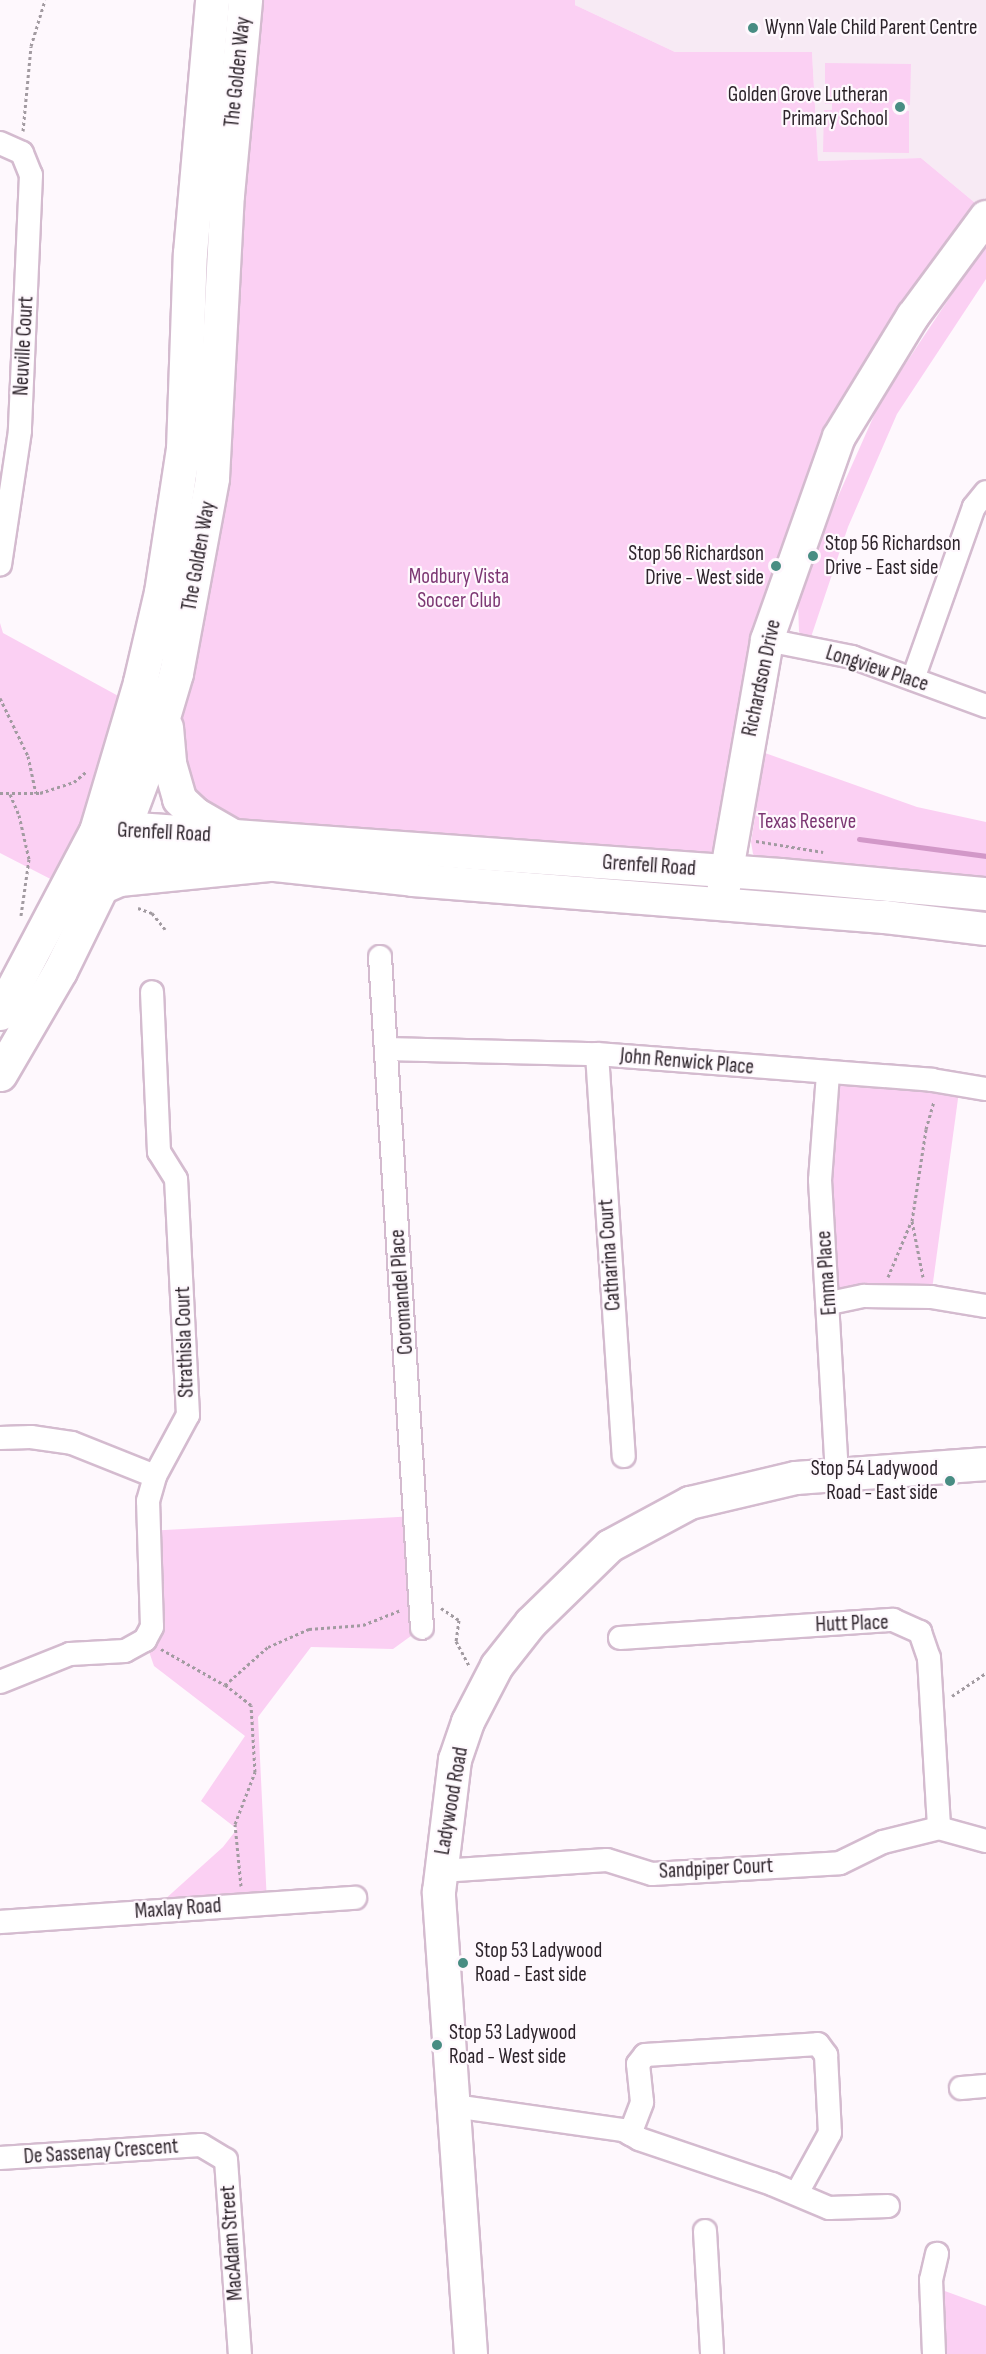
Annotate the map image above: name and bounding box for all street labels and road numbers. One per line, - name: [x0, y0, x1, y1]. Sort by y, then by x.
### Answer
- street label: The Golden Way: [220, 16, 256, 128]
- street label: Neuville Court: [9, 296, 39, 396]
- street label: The Golden Way: [177, 499, 221, 613]
- street label: Richardson Drive: [737, 617, 787, 739]
- street label: Longview Place: [822, 641, 932, 697]
- street label: Grenfell Road: [116, 818, 212, 848]
- street label: Grenfell Road: [601, 850, 697, 882]
- street label: John Renwick Place: [619, 1044, 755, 1080]
- street label: Catharina Court: [594, 1198, 626, 1312]
- street label: Coromandel Place: [385, 1228, 419, 1356]
- street label: Emma Place: [811, 1230, 843, 1316]
- street label: Strathisla Court: [170, 1286, 200, 1398]
- street label: Hutt Place: [815, 1610, 889, 1638]
- street label: Ladywood Road: [430, 1745, 474, 1857]
- street label: Sandpiper Court: [658, 1853, 774, 1885]
- street label: Maxlay Road: [134, 1893, 222, 1925]
- street label: De Sassenay Crescent: [23, 2134, 179, 2170]
- street label: MacAdam Street: [215, 2184, 249, 2302]

